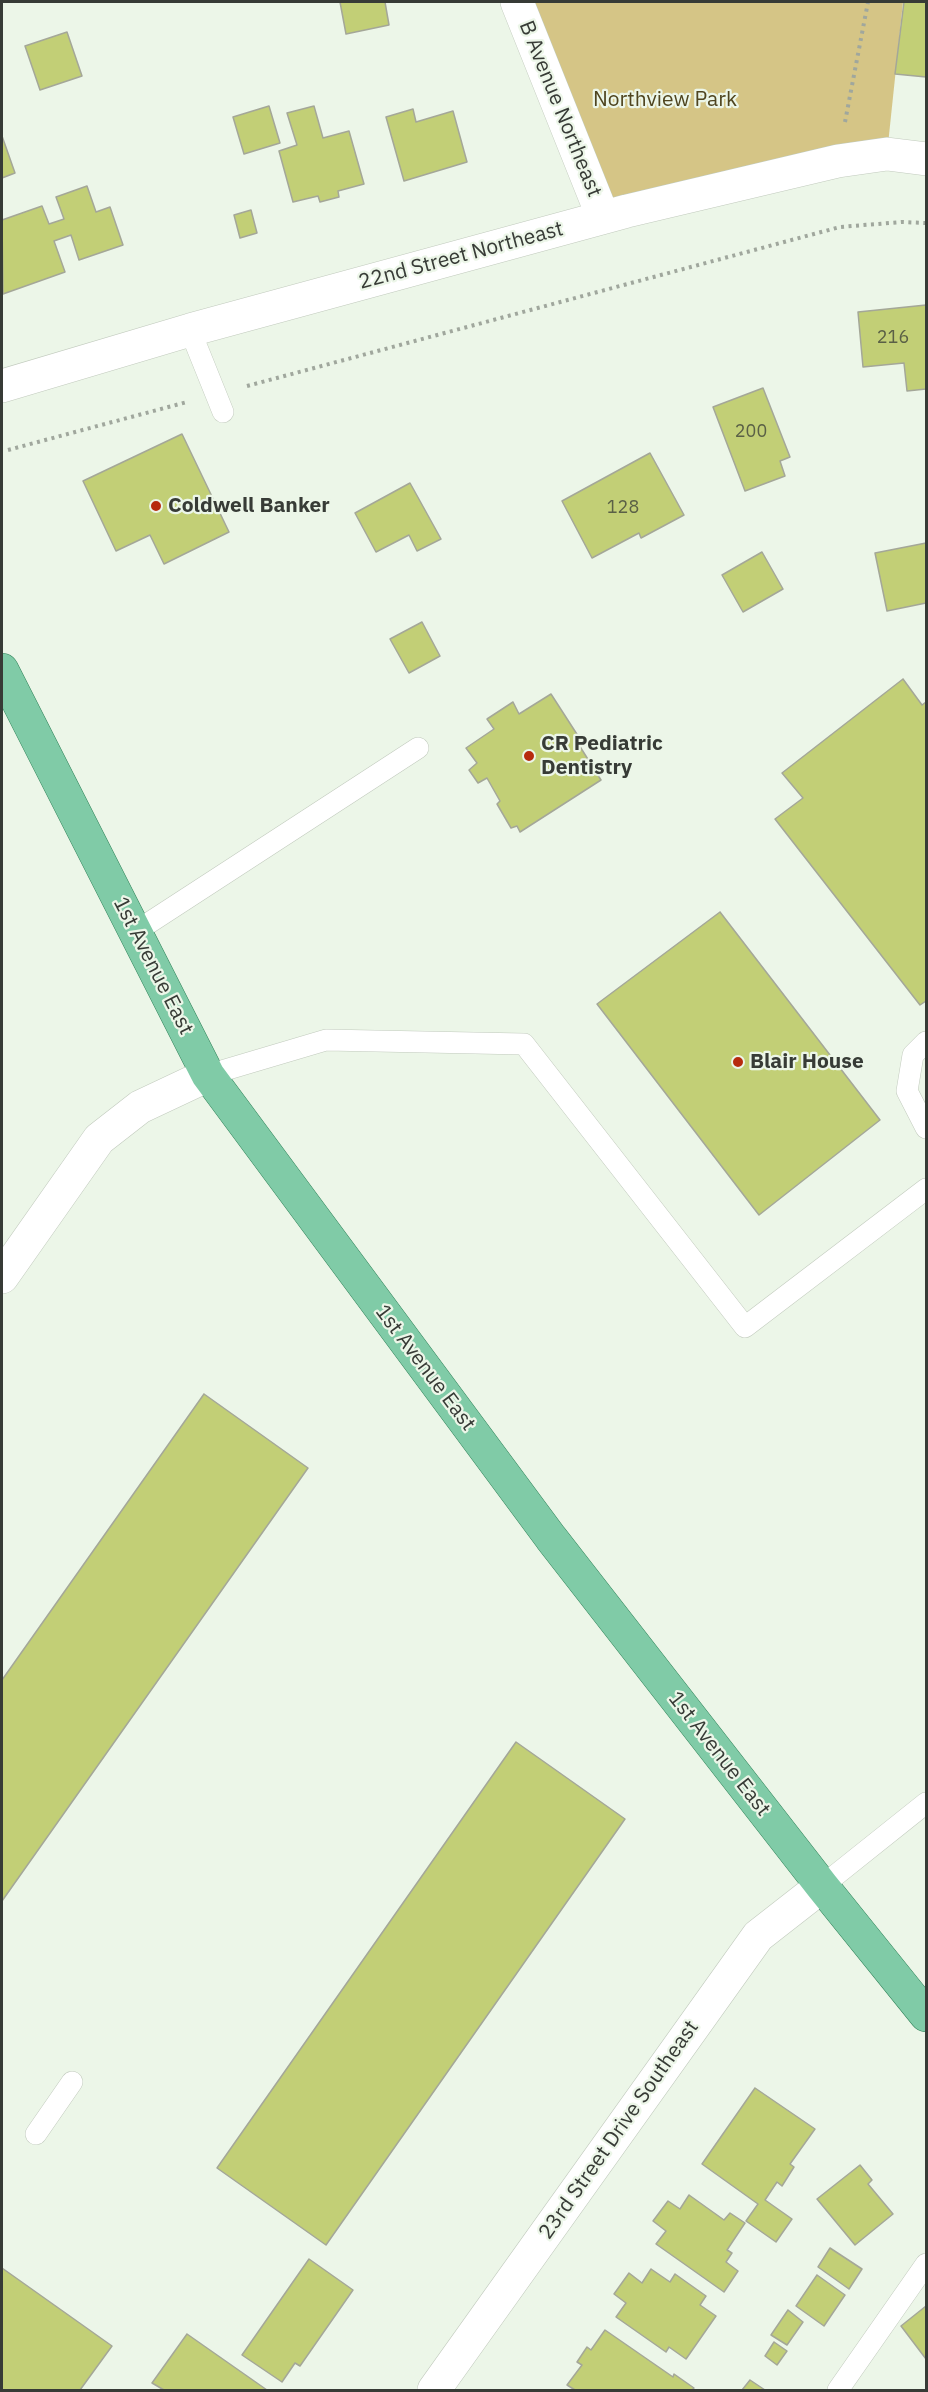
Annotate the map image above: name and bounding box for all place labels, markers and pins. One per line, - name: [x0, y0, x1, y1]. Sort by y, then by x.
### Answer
- place label: Coldwell Banker: [168, 493, 330, 519]
- marker: Coldwell Banker: [149, 499, 163, 513]
- place label: CR Pediatric Dentistry: [541, 731, 663, 781]
- marker: CR Pediatric Dentistry: [522, 749, 536, 763]
- place label: Blair House: [750, 1049, 864, 1075]
- marker: Blair House: [731, 1055, 745, 1069]

